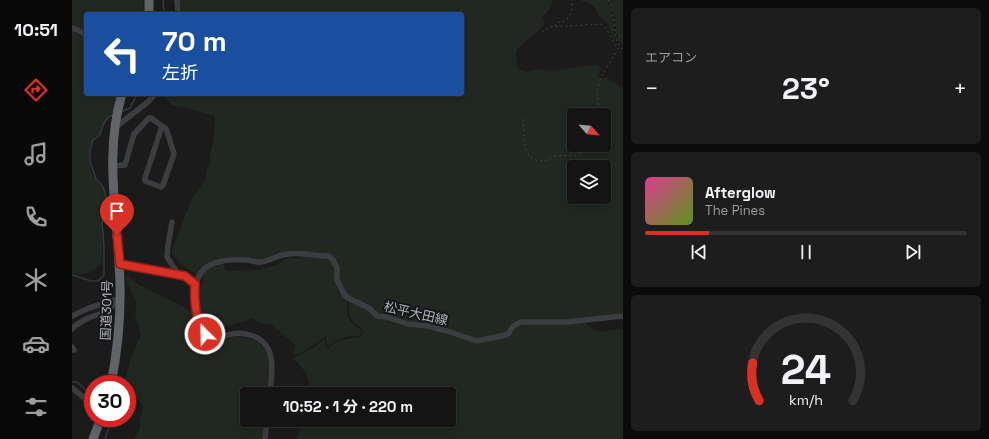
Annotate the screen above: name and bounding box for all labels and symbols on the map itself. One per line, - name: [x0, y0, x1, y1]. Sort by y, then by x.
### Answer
- north arrow: [567, 108, 611, 152]
- pin: [100, 194, 134, 235]
- street label: 国道301号: [97, 279, 116, 341]
- street label: 松平大田線: [382, 298, 449, 329]
- position arrow: [184, 313, 226, 355]
- speed limit sign: 30: [84, 375, 136, 427]

